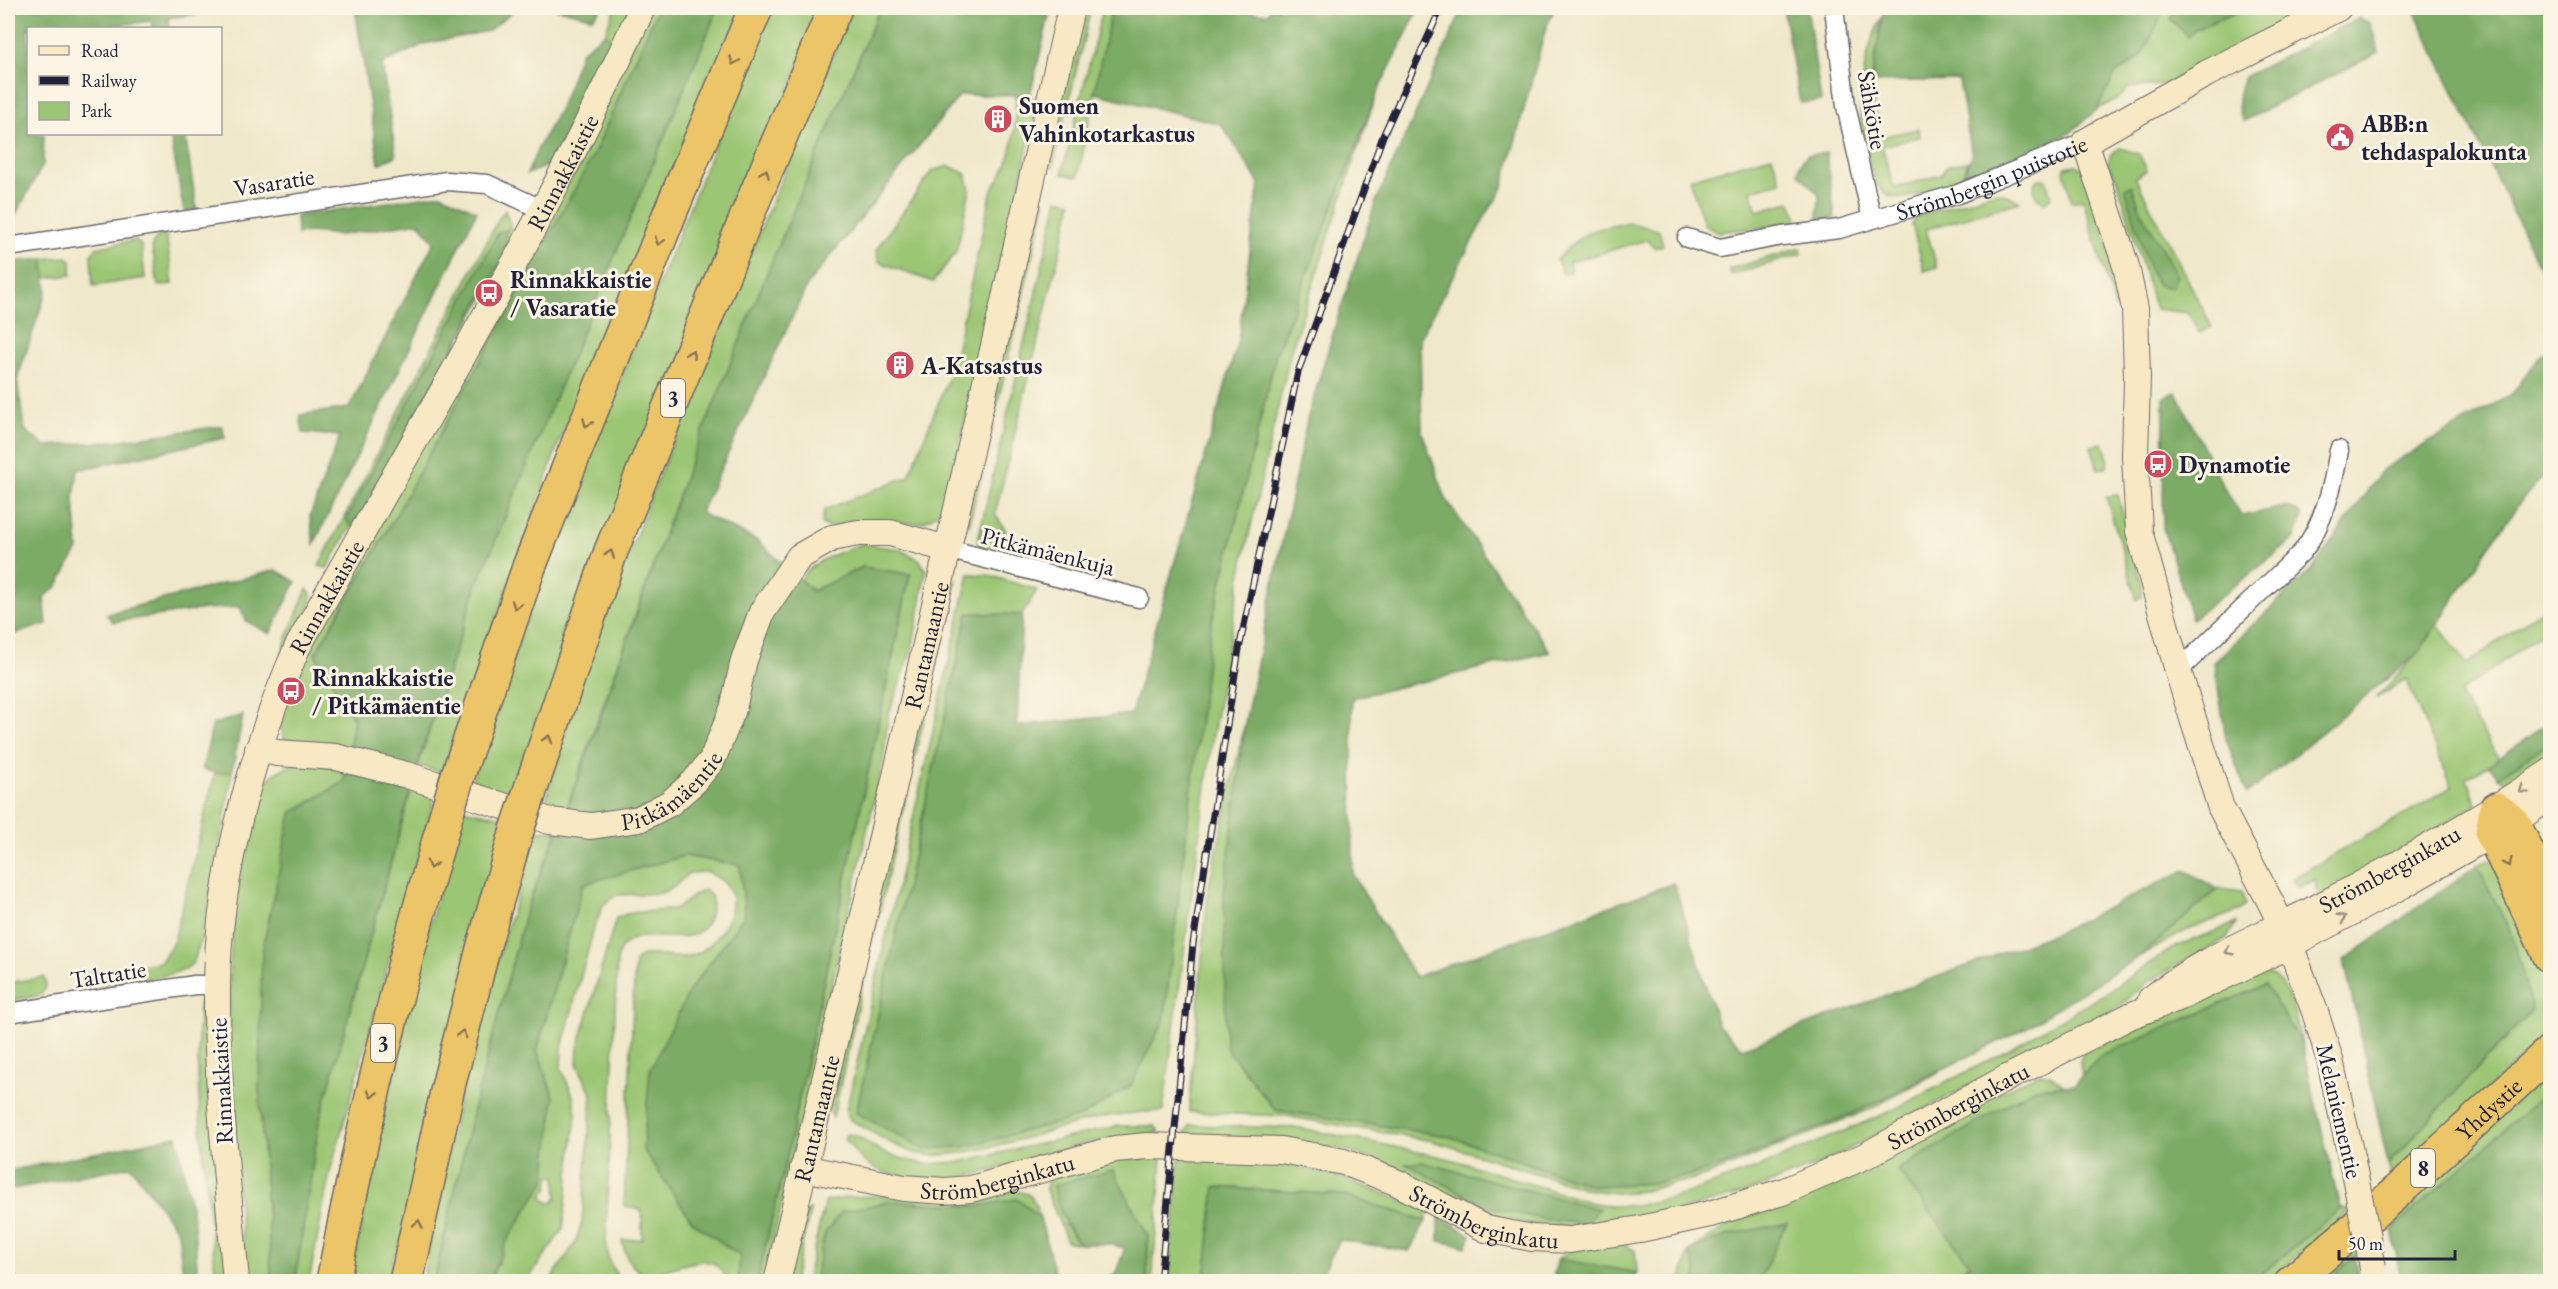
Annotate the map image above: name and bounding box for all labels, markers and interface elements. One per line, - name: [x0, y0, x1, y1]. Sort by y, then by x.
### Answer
- legend: [27, 27, 222, 135]
- text: Road: [81, 39, 120, 62]
- one-way arrow: [729, 55, 741, 66]
- street label: Sähkötie: [1851, 68, 1895, 152]
- text: Railway: [81, 69, 137, 92]
- place label: Suomen Vahinkotarkastus: [1019, 90, 1195, 149]
- text: Park: [81, 99, 112, 122]
- building icon: Suomen Vahinkotarkastus: [982, 103, 1014, 135]
- place label: ABB:n tehdaspalokunta: [2360, 108, 2527, 167]
- street label: Rinnakkaistie: [519, 109, 605, 236]
- public building icon: ABB:n tehdaspalokunta: [2324, 121, 2356, 153]
- street label: Strömbergin puistotie: [1892, 127, 2091, 227]
- street label: Vasaratie: [232, 160, 316, 204]
- one-way arrow: [757, 169, 769, 180]
- one-way arrow: [653, 236, 666, 246]
- place label: Rinnakkaistie / Vasaratie: [510, 264, 652, 323]
- bus stop icon: Rinnakkaistie / Vasaratie: [473, 277, 505, 309]
- one-way arrow: [684, 349, 696, 360]
- building icon: A-Katsastus: [884, 349, 916, 381]
- place label: A-Katsastus: [920, 350, 1042, 381]
- road number: 3: [661, 379, 685, 417]
- one-way arrow: [581, 417, 594, 427]
- bus stop icon: Dynamotie: [2142, 448, 2174, 480]
- place label: Dynamotie: [2179, 449, 2290, 481]
- street label: Pitkämäenkuja: [978, 519, 1118, 583]
- street label: Rinnakkaistie: [281, 534, 370, 660]
- one-way arrow: [603, 549, 616, 560]
- street label: Rantamaantie: [896, 578, 955, 712]
- one-way arrow: [511, 599, 524, 609]
- place label: Rinnakkaistie / Pitkämäentie: [312, 662, 461, 721]
- bus stop icon: Rinnakkaistie / Pitkämäentie: [275, 675, 307, 707]
- one-way arrow: [540, 734, 553, 745]
- street label: Pitkämäentie: [619, 747, 729, 837]
- one-way arrow: [2519, 783, 2530, 794]
- street label: Strömberginkatu: [2313, 817, 2466, 920]
- one-way arrow: [2500, 857, 2512, 868]
- one-way arrow: [426, 859, 438, 870]
- one-way arrow: [2336, 914, 2346, 925]
- one-way arrow: [2224, 944, 2235, 956]
- street label: Talttatie: [68, 953, 148, 995]
- street label: Rinnakkaistie: [202, 1017, 240, 1145]
- road number: 3: [371, 1024, 395, 1062]
- one-way arrow: [454, 1029, 467, 1039]
- street label: Melaniementie: [2309, 1041, 2371, 1181]
- street label: Rantamaantie: [786, 1052, 846, 1185]
- street label: Strömberginkatu: [1881, 1054, 2034, 1157]
- street label: Yhdystie: [2448, 1070, 2528, 1147]
- one-way arrow: [366, 1089, 379, 1099]
- street label: Strömberginkatu: [919, 1145, 1078, 1207]
- road number: 8: [2411, 1149, 2435, 1187]
- street label: Strömberginkatu: [1405, 1176, 1560, 1255]
- one-way arrow: [411, 1220, 424, 1230]
- scale bar: [2339, 1223, 2454, 1261]
- text: 50 m: [2348, 1232, 2383, 1255]

